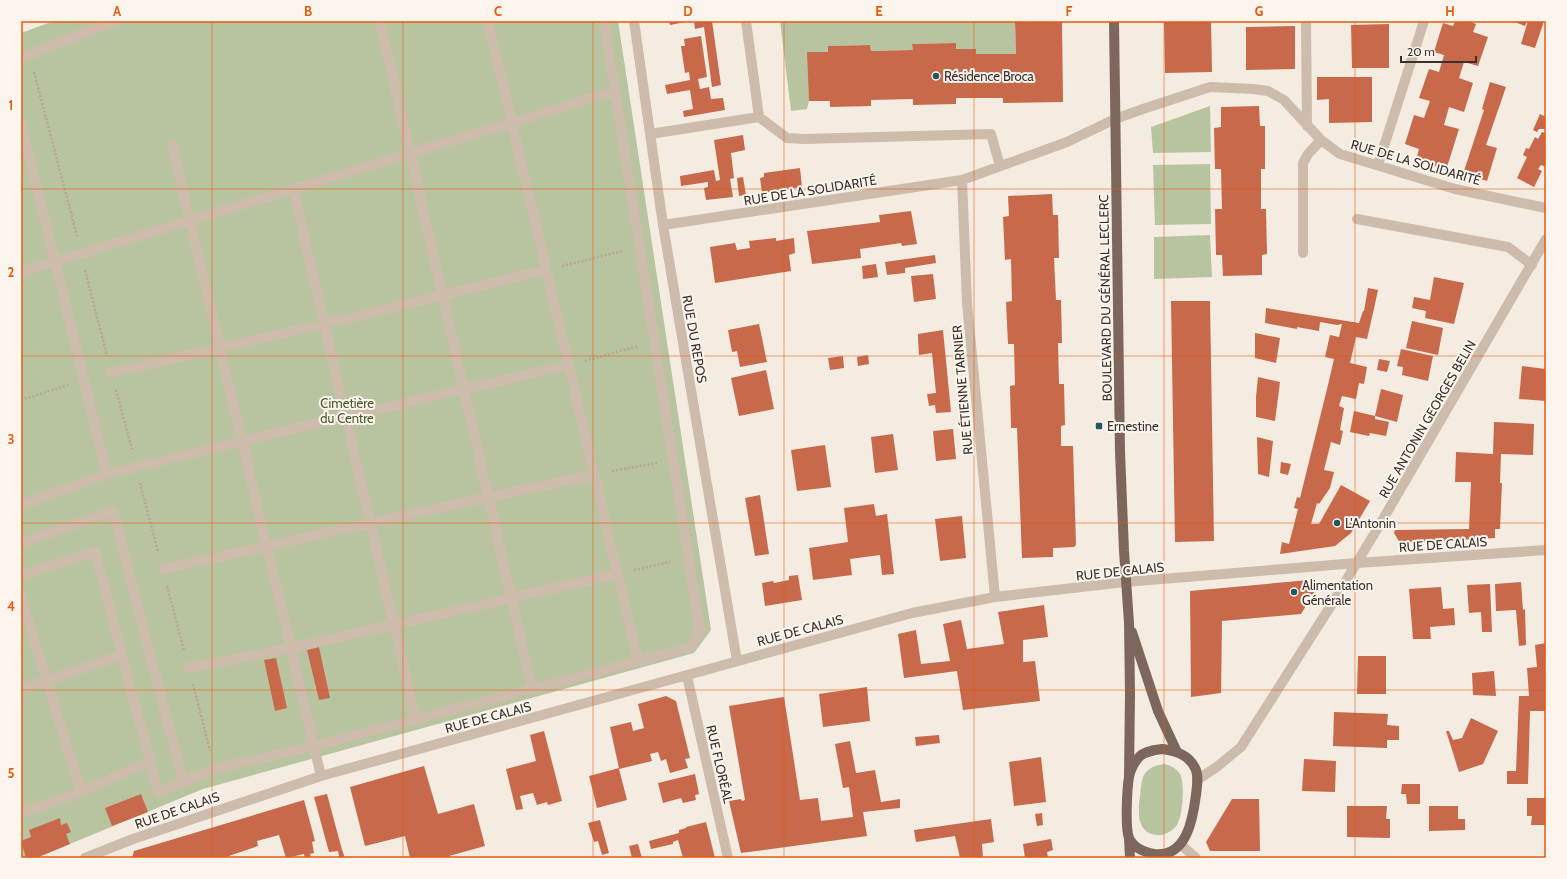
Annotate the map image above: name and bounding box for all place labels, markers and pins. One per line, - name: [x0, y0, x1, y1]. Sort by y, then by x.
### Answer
- place label: Résidence Broca: [944, 68, 1035, 84]
- marker: Résidence Broca: [931, 71, 941, 81]
- place label: Ernestine: [1107, 418, 1159, 434]
- marker: Ernestine: [1094, 421, 1104, 431]
- place label: L'Antonin: [1345, 515, 1396, 531]
- marker: L'Antonin: [1332, 518, 1342, 528]
- place label: Alimentation Générale: [1302, 577, 1373, 608]
- marker: Alimentation Générale: [1289, 587, 1299, 597]

